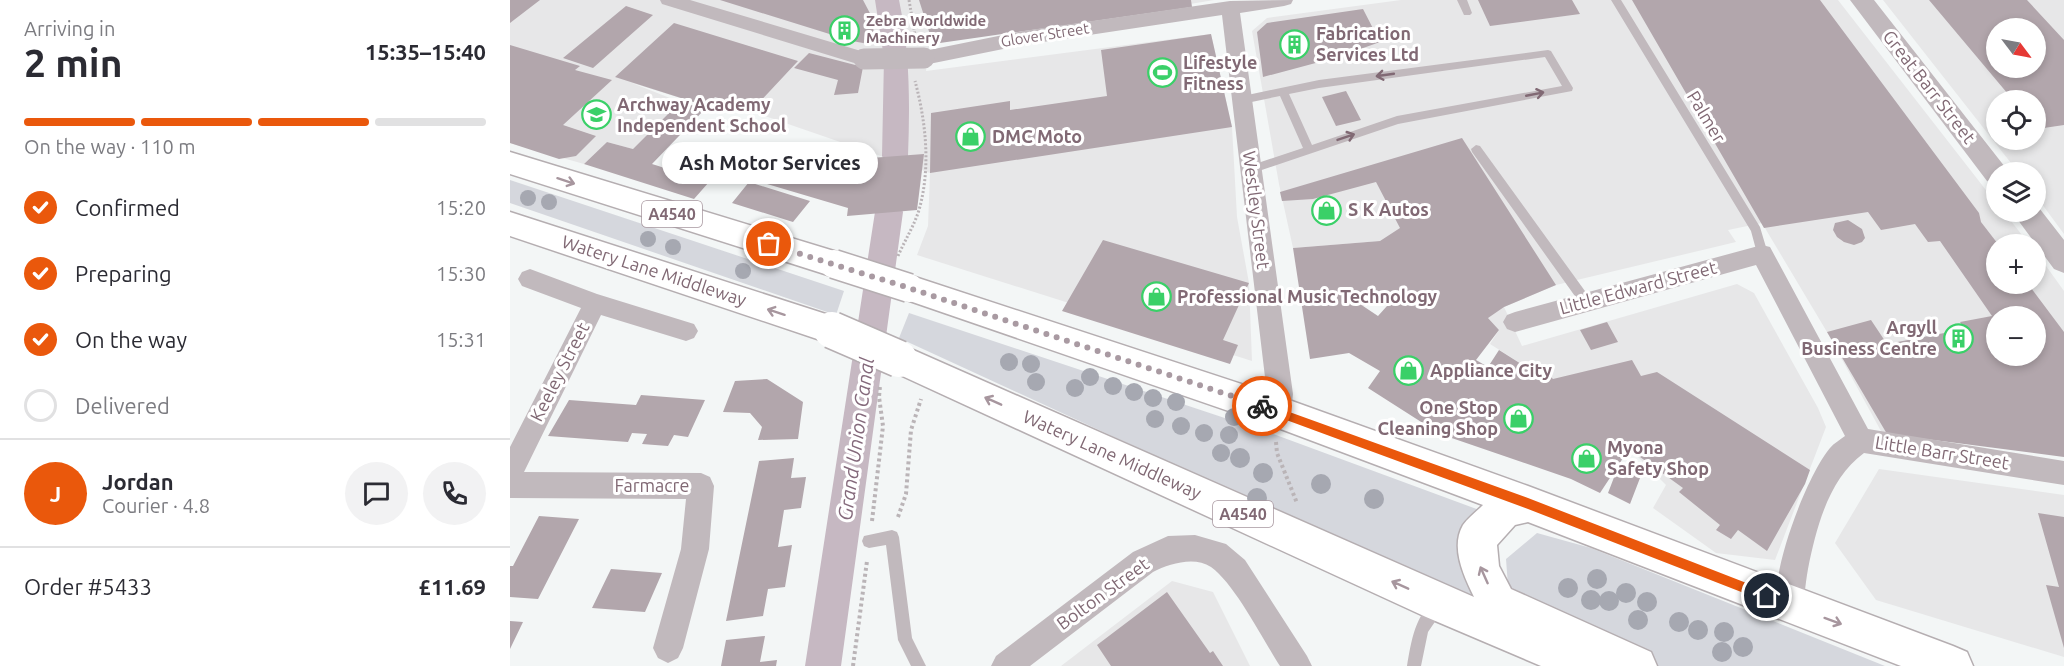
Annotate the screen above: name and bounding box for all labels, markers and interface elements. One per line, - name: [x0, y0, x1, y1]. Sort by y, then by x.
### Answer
- place label: Zebra Worldwide Machinery: [866, 12, 986, 46]
- building icon: Zebra Worldwide Machinery: [829, 14, 861, 46]
- text: Arriving in: [24, 17, 115, 40]
- north arrow: [1986, 18, 2046, 78]
- map controls: [1986, 18, 2046, 366]
- street label: Glover Street: [1000, 19, 1090, 50]
- place label: Fabrication Services Ltd: [1316, 23, 1419, 64]
- street label: Great Barr Street: [1879, 26, 1980, 147]
- building icon: Fabrication Services Ltd: [1279, 28, 1311, 60]
- text: 15:35–15:40: [365, 39, 486, 64]
- text: 2 min: [24, 41, 123, 84]
- place label: Lifestyle Fitness: [1183, 52, 1257, 93]
- sports icon: Lifestyle Fitness: [1146, 57, 1178, 89]
- one-way arrow: [1375, 69, 1395, 80]
- street label: Palmer: [1684, 87, 1730, 146]
- one-way arrow: [1525, 88, 1545, 99]
- button: locate: [1986, 90, 2046, 150]
- place label: Archway Academy Independent School: [617, 94, 787, 135]
- school or university icon: Archway Academy Independent School: [580, 99, 612, 131]
- shop icon: DMC Moto: [955, 121, 987, 153]
- place label: DMC Moto: [992, 126, 1082, 146]
- one-way arrow: [1336, 131, 1355, 142]
- text: On the way · 110 m: [24, 135, 196, 158]
- callout: Ash Motor Services: [661, 142, 877, 184]
- street label: Westley Street: [1240, 150, 1274, 270]
- text: Ash Motor Services: [679, 151, 861, 174]
- button: layers: [1986, 162, 2046, 222]
- one-way arrow: [556, 177, 575, 188]
- icon: check: [24, 191, 57, 224]
- shop icon: S K Autos: [1311, 194, 1343, 226]
- text: Confirmed: [75, 195, 180, 220]
- text: 15:20: [436, 196, 486, 219]
- place label: S K Autos: [1348, 199, 1429, 219]
- road number: A4540: [642, 201, 702, 227]
- pin: [743, 218, 794, 269]
- icon: bag: [752, 227, 785, 260]
- street label: Watery Lane Middleway: [559, 231, 749, 309]
- button: +: [1986, 234, 2046, 294]
- street label: Little Edward Street: [1557, 256, 1718, 318]
- icon: check: [24, 257, 57, 290]
- text: Preparing: [75, 261, 172, 286]
- text: 15:30: [436, 262, 486, 285]
- shop icon: Professional Music Technology: [1140, 281, 1172, 313]
- place label: Professional Music Technology: [1177, 286, 1438, 306]
- one-way arrow: [767, 305, 786, 316]
- button: −: [1986, 306, 2046, 366]
- place label: Argyll Business Centre: [1801, 317, 1938, 358]
- street label: Keeley Street: [526, 319, 593, 424]
- building icon: Argyll Business Centre: [1942, 322, 1974, 354]
- icon: check: [24, 323, 57, 356]
- text: On the way: [75, 327, 187, 352]
- text: 15:31: [436, 328, 486, 351]
- water label: Grand Union Canal: [833, 355, 878, 522]
- shop icon: Appliance City: [1393, 355, 1425, 387]
- place label: Appliance City: [1430, 360, 1553, 380]
- courier: [1232, 376, 1292, 436]
- icon: bike: [1246, 390, 1279, 423]
- text: Delivered: [75, 393, 170, 418]
- one-way arrow: [984, 394, 1002, 406]
- place label: One Stop Cleaning Shop: [1378, 397, 1498, 438]
- shop icon: One Stop Cleaning Shop: [1503, 402, 1535, 434]
- street label: Watery Lane Middleway: [1020, 406, 1205, 503]
- street label: Little Barr Street: [1874, 432, 2010, 472]
- place label: Myona Safety Shop: [1607, 437, 1709, 478]
- shop icon: Myona Safety Shop: [1570, 442, 1602, 474]
- button: chat: [345, 462, 408, 525]
- button: phone: [423, 462, 486, 525]
- text: Jordan: [102, 469, 174, 494]
- street label: Farmacre: [615, 475, 689, 495]
- text: J: [50, 481, 61, 506]
- text: Courier · 4.8: [102, 494, 210, 517]
- road number: A4540: [1213, 501, 1273, 527]
- street label: Bolton Street: [1052, 553, 1152, 633]
- one-way arrow: [1477, 566, 1489, 584]
- pin: [1741, 570, 1792, 621]
- text: Order #5433: [24, 574, 152, 599]
- text: £11.69: [419, 574, 486, 599]
- one-way arrow: [1391, 579, 1409, 590]
- icon: home: [1750, 579, 1783, 612]
- one-way arrow: [1823, 617, 1842, 628]

